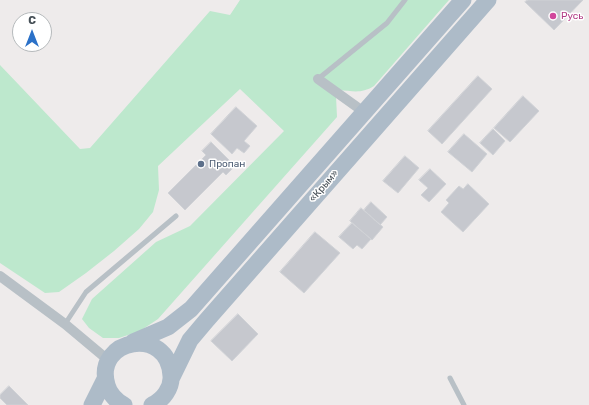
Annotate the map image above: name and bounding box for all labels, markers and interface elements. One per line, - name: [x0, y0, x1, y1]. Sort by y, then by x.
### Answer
- place label: Русь: [561, 10, 583, 22]
- marker: Русь: [548, 11, 558, 21]
- north arrow: [12, 12, 52, 52]
- text: С: [28, 14, 36, 27]
- place label: Пропан: [209, 158, 245, 170]
- marker: Пропан: [196, 159, 206, 169]
- street label: «Крым»: [307, 168, 341, 204]

